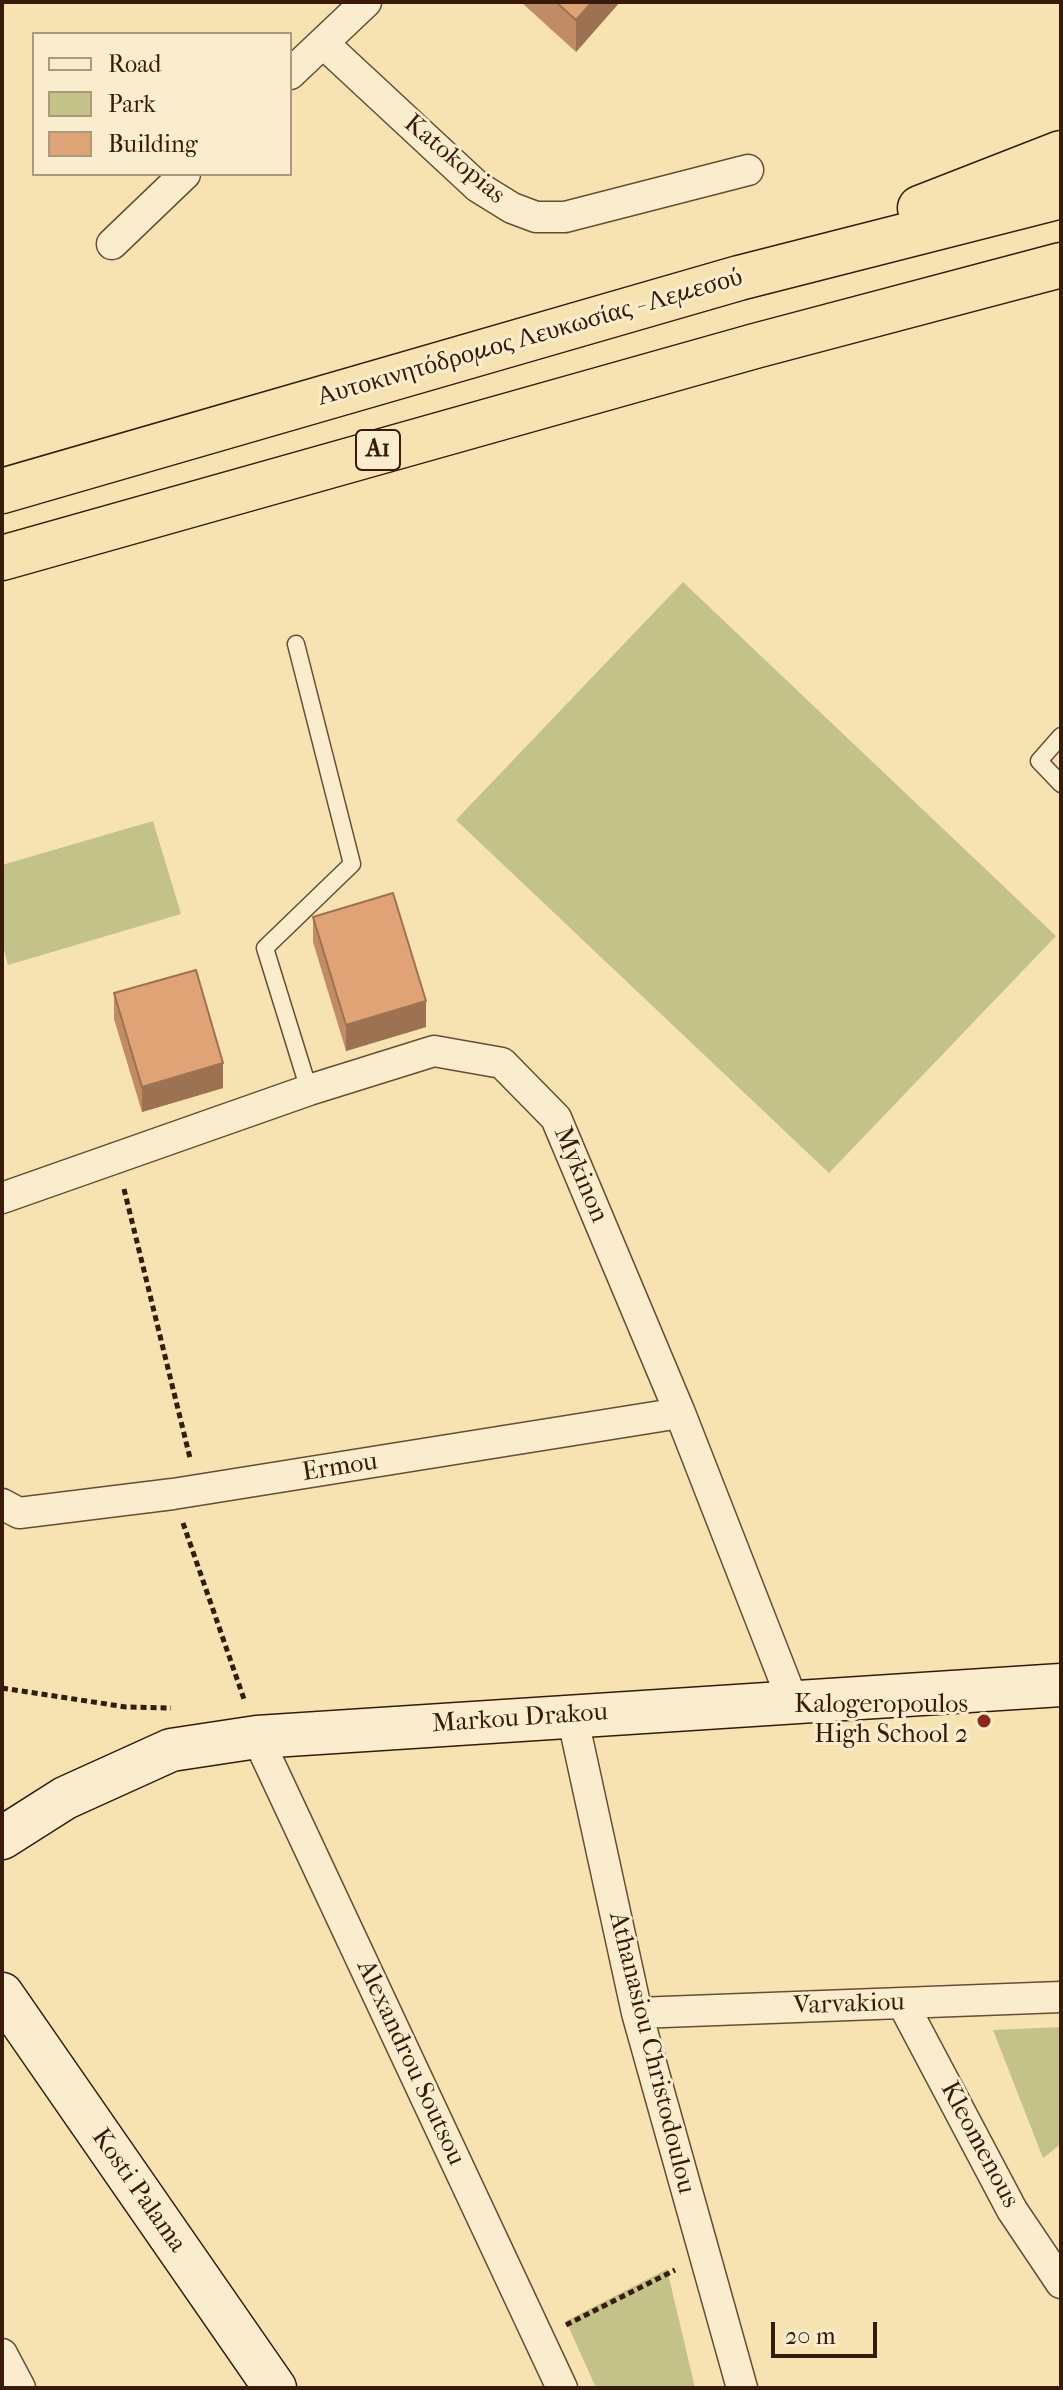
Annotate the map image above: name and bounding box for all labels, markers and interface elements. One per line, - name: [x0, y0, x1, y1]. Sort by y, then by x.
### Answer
- legend: [32, 32, 292, 176]
- text: Road: [108, 50, 161, 78]
- text: Park: [108, 90, 156, 118]
- street label: Katokopias: [397, 109, 511, 211]
- text: Building: [108, 130, 198, 158]
- street label: Αυτοκινητόδρομος Λευκωσίας - Λεμεσού: [314, 262, 746, 414]
- road number: A1: [356, 430, 400, 470]
- street label: Mykinon: [546, 1122, 614, 1228]
- street label: Ermou: [300, 1447, 380, 1489]
- place label: Kalogeropoulos High School 2: [794, 1690, 968, 1752]
- street label: Markou Drakou: [431, 1697, 609, 1741]
- marker: Kalogeropoulos High School 2: [975, 1712, 993, 1730]
- street label: Athanasiou Christodoulou: [601, 1909, 701, 2197]
- street label: Alexandrou Soutsou: [349, 1955, 471, 2171]
- street label: Varvakiou: [793, 1987, 905, 2023]
- street label: Kleomenous: [933, 2077, 1025, 2213]
- street label: Kosti Palama: [84, 2123, 192, 2259]
- scale bar: [775, 2306, 881, 2356]
- text: 20 m: [785, 2322, 836, 2350]

